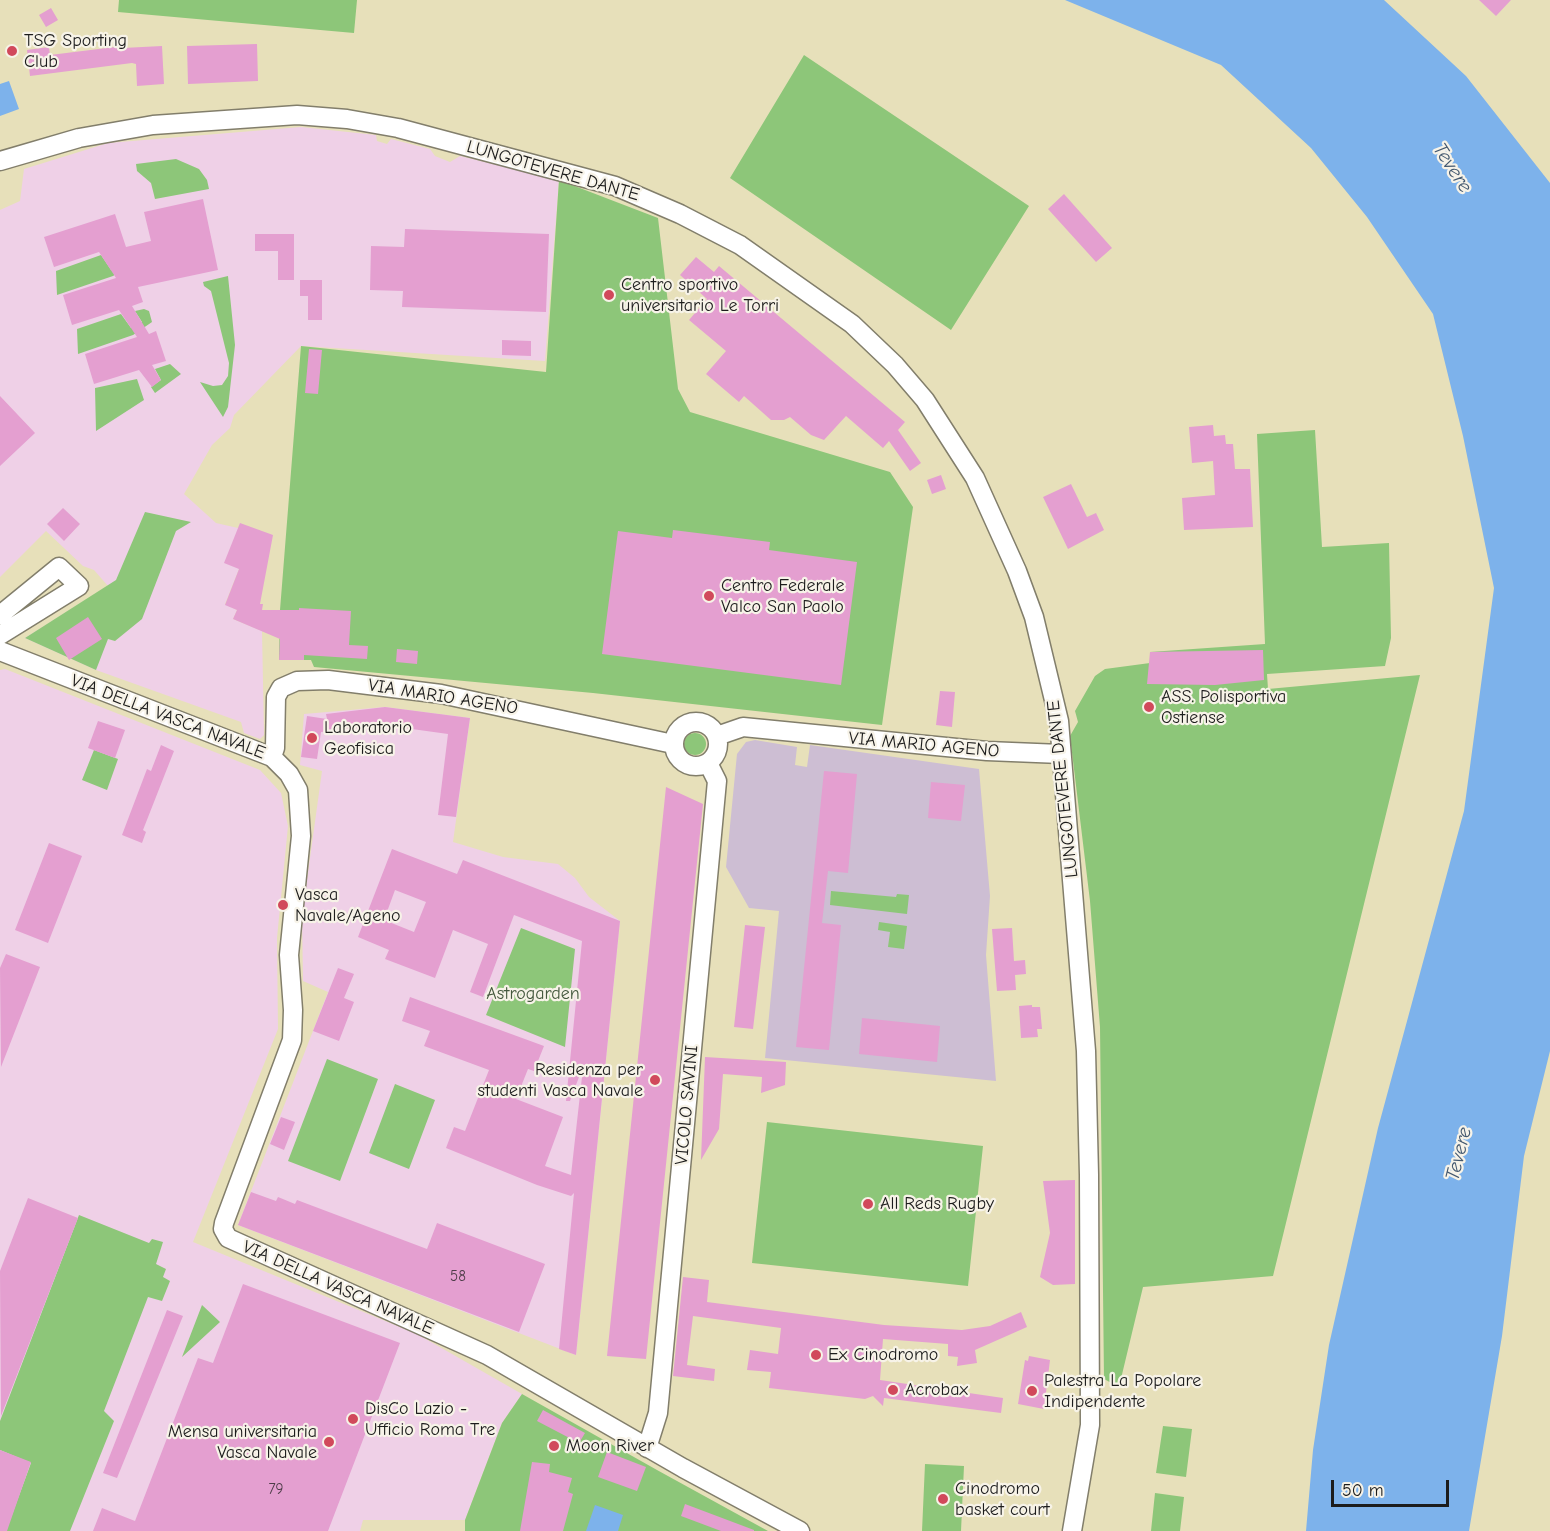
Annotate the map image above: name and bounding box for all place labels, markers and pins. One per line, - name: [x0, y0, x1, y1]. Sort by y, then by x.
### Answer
- place label: TSG Sporting Club: [24, 30, 127, 72]
- marker: TSG Sporting Club: [5, 44, 19, 58]
- place label: Centro sportivo universitario Le Torri: [621, 274, 779, 316]
- marker: Centro sportivo universitario Le Torri: [602, 288, 616, 302]
- place label: Centro Federale Valco San Paolo: [721, 575, 845, 618]
- marker: Centro Federale Valco San Paolo: [702, 589, 716, 603]
- place label: ASS. Polisportiva Ostiense: [1161, 686, 1286, 728]
- marker: ASS. Polisportiva Ostiense: [1142, 700, 1156, 714]
- place label: Laboratorio Geofisica: [324, 717, 412, 760]
- marker: Laboratorio Geofisica: [305, 731, 319, 745]
- place label: Vasca Navale/Ageno: [295, 884, 401, 926]
- marker: Vasca Navale/Ageno: [276, 898, 290, 912]
- place label: Residenza per studenti Vasca Navale: [478, 1059, 643, 1102]
- marker: Residenza per studenti Vasca Navale: [648, 1073, 662, 1087]
- place label: All Reds Rugby: [880, 1193, 994, 1215]
- marker: All Reds Rugby: [861, 1197, 875, 1211]
- place label: Ex Cinodromo: [828, 1344, 938, 1366]
- marker: Ex Cinodromo: [809, 1348, 823, 1362]
- place label: Palestra La Popolare Indipendente: [1044, 1370, 1201, 1412]
- place label: Acrobax: [905, 1379, 968, 1401]
- marker: Acrobax: [886, 1383, 900, 1397]
- marker: Palestra La Popolare Indipendente: [1025, 1384, 1039, 1398]
- place label: DisCo Lazio - Ufficio Roma Tre: [365, 1398, 495, 1440]
- marker: DisCo Lazio - Ufficio Roma Tre: [346, 1412, 360, 1426]
- place label: Mensa universitaria Vasca Navale: [168, 1421, 317, 1464]
- marker: Mensa universitaria Vasca Navale: [322, 1435, 336, 1449]
- place label: Moon River: [566, 1435, 654, 1457]
- marker: Moon River: [547, 1439, 561, 1453]
- place label: Cinodromo basket court: [955, 1478, 1050, 1520]
- marker: Cinodromo basket court: [936, 1492, 950, 1506]

